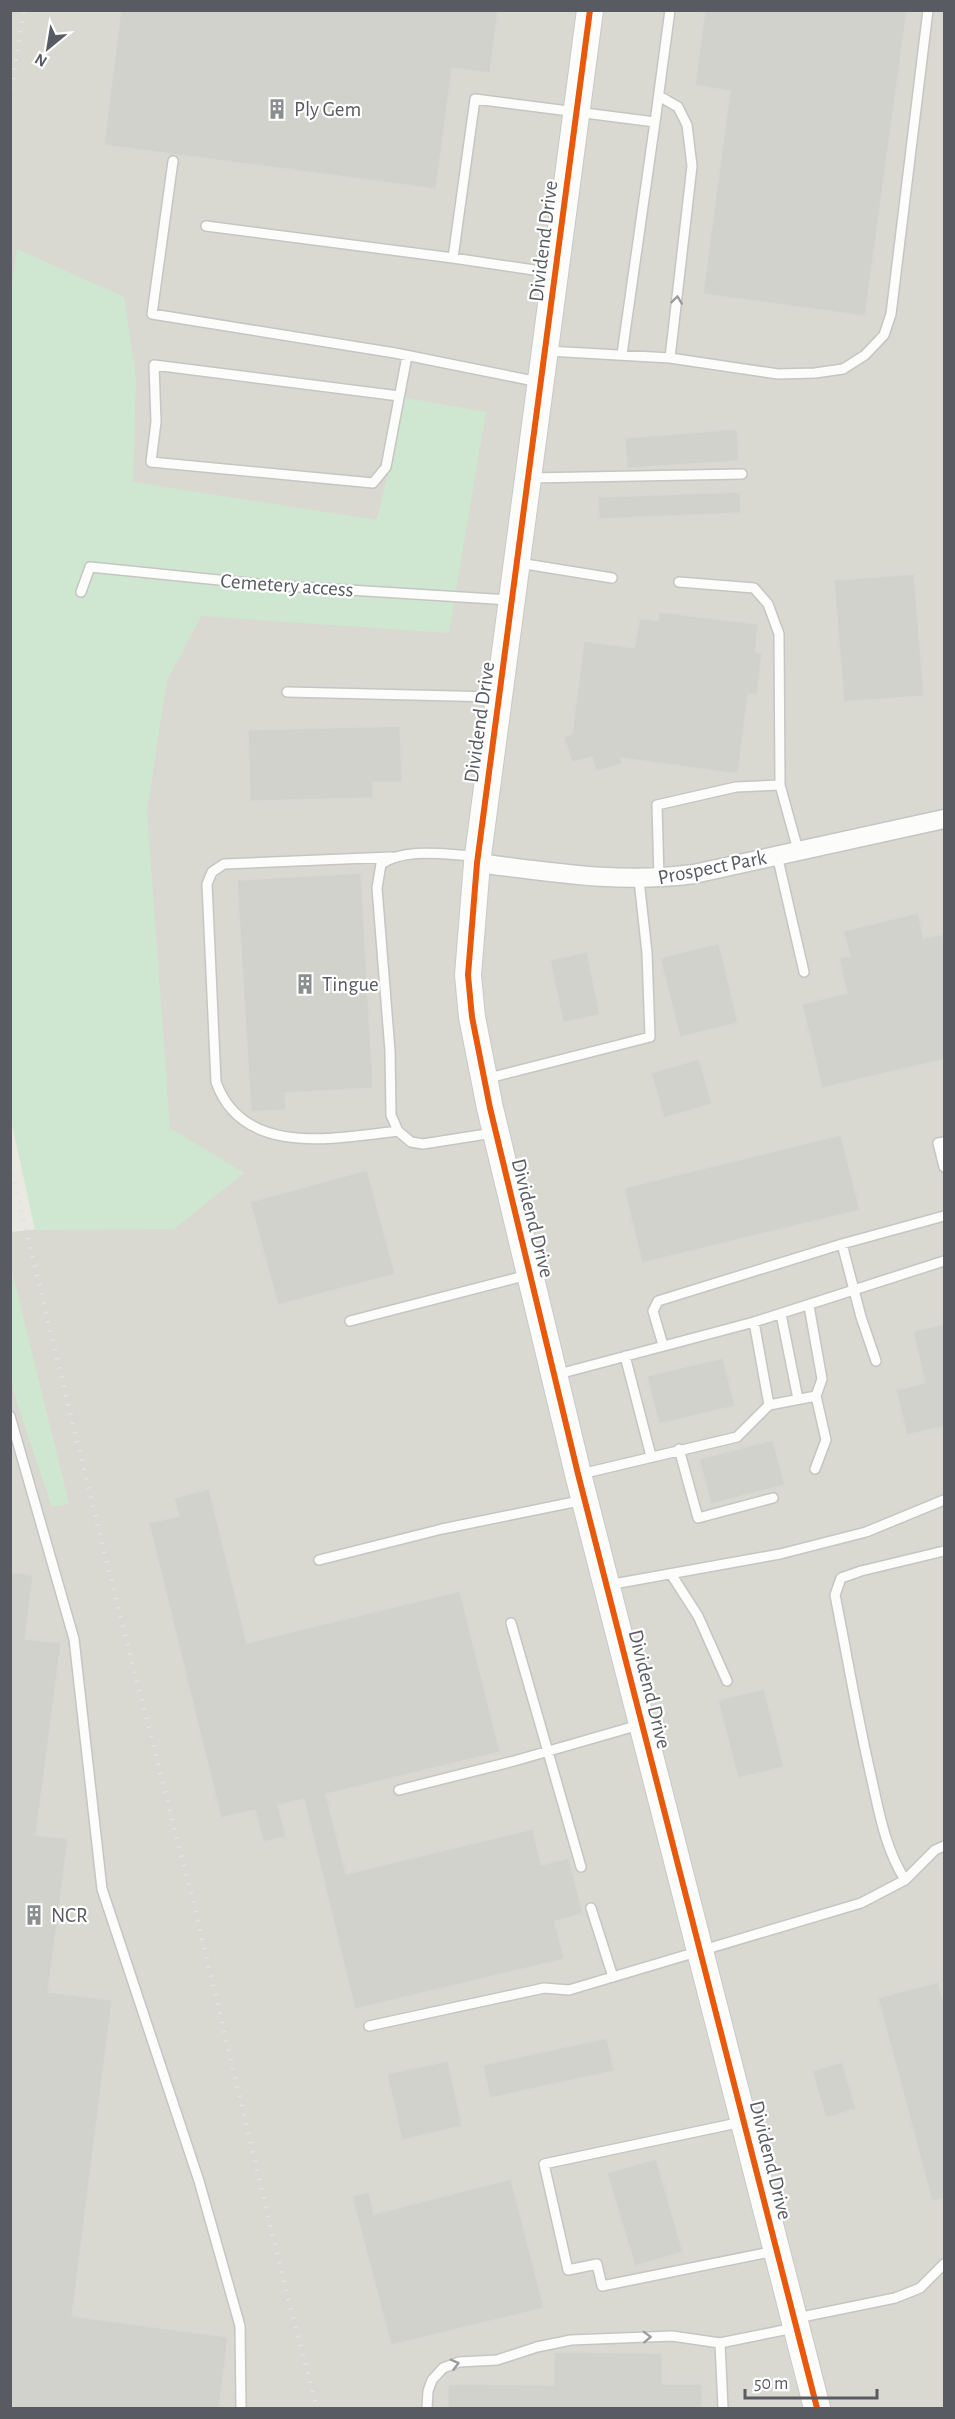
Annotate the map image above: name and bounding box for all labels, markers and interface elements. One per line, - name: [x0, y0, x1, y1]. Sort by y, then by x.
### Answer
- north arrow: [18, 18, 78, 78]
- text: N: [32, 50, 50, 70]
- building icon: Ply Gem: [265, 97, 289, 121]
- place label: Ply Gem: [294, 99, 361, 120]
- street label: Dividend Drive: [526, 179, 561, 303]
- one-way arrow: [670, 295, 682, 304]
- street label: Cemetery access: [220, 570, 354, 601]
- street label: Dividend Drive: [461, 660, 498, 784]
- street label: Prospect Park: [656, 847, 769, 888]
- building icon: Tingue: [293, 972, 317, 996]
- place label: Tingue: [322, 974, 379, 995]
- street label: Dividend Drive: [508, 1156, 557, 1280]
- street label: Dividend Drive: [625, 1627, 674, 1751]
- building icon: NCR: [22, 1903, 46, 1927]
- place label: NCR: [51, 1905, 88, 1926]
- street label: Dividend Drive: [746, 2098, 795, 2222]
- one-way arrow: [643, 2331, 652, 2344]
- one-way arrow: [450, 2359, 460, 2372]
- scale bar: [745, 2362, 877, 2400]
- text: 50 m: [754, 2375, 788, 2393]

